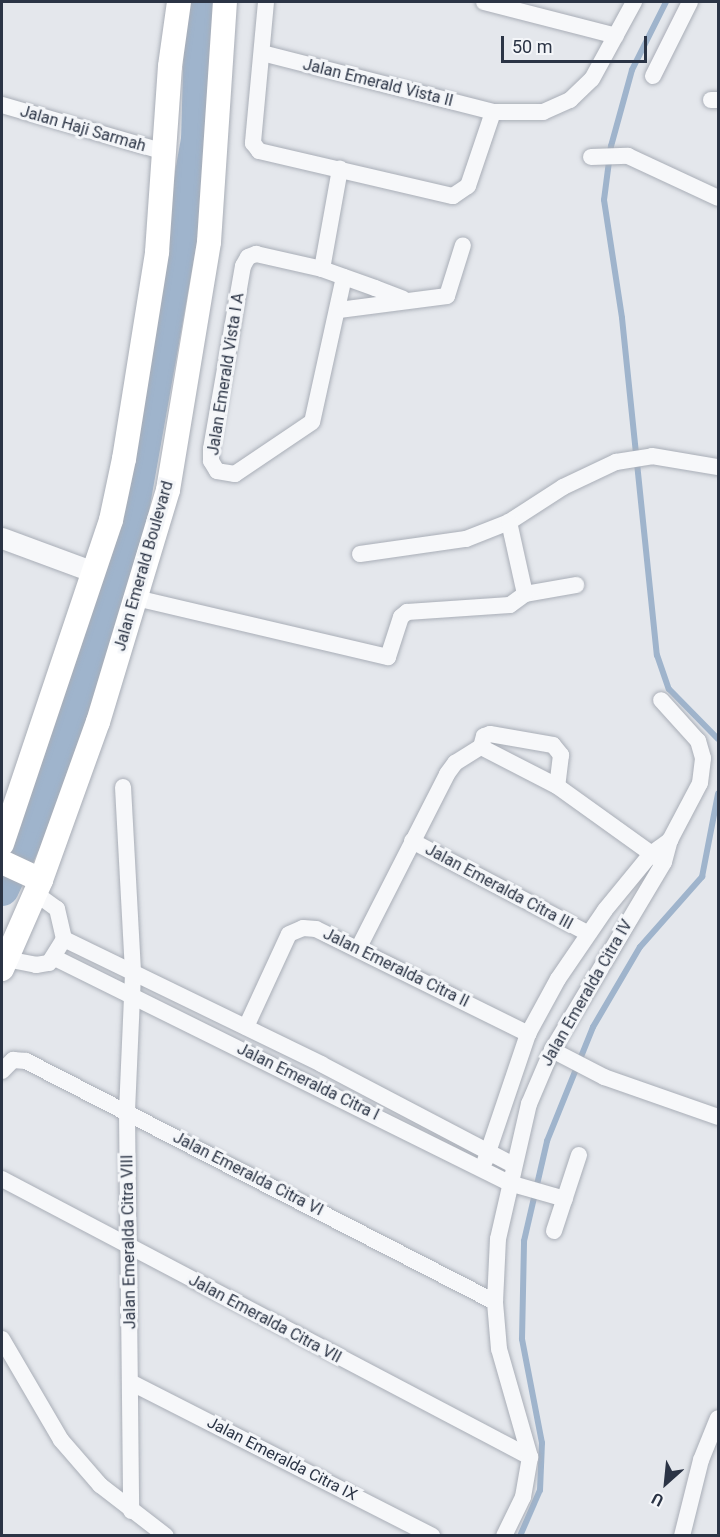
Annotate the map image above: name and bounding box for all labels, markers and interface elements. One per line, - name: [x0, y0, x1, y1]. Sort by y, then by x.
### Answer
- scale bar: [504, 24, 650, 62]
- text: 50 m: [512, 36, 552, 57]
- street label: Jalan Emerald Vista II: [301, 55, 455, 111]
- street label: Jalan Haji Sarmah: [18, 102, 148, 156]
- street label: Jalan Emerald Vista I A: [204, 291, 248, 457]
- street label: Jalan Emerald Boulevard: [111, 479, 177, 653]
- street label: Jalan Emeralda Citra III: [422, 840, 576, 934]
- street label: Jalan Emeralda Citra IV: [537, 916, 637, 1070]
- street label: Jalan Emeralda Citra II: [320, 924, 472, 1012]
- street label: Jalan Emeralda Citra I: [234, 1039, 382, 1125]
- street label: Jalan Emeralda Citra VI: [170, 1128, 326, 1220]
- street label: Jalan Emeralda Citra VIII: [118, 1155, 140, 1329]
- street label: Jalan Emeralda Citra VII: [185, 1271, 345, 1367]
- street label: Jalan Emeralda Citra IX: [204, 1413, 360, 1505]
- north arrow: [636, 1453, 696, 1513]
- text: U: [649, 1489, 667, 1510]

